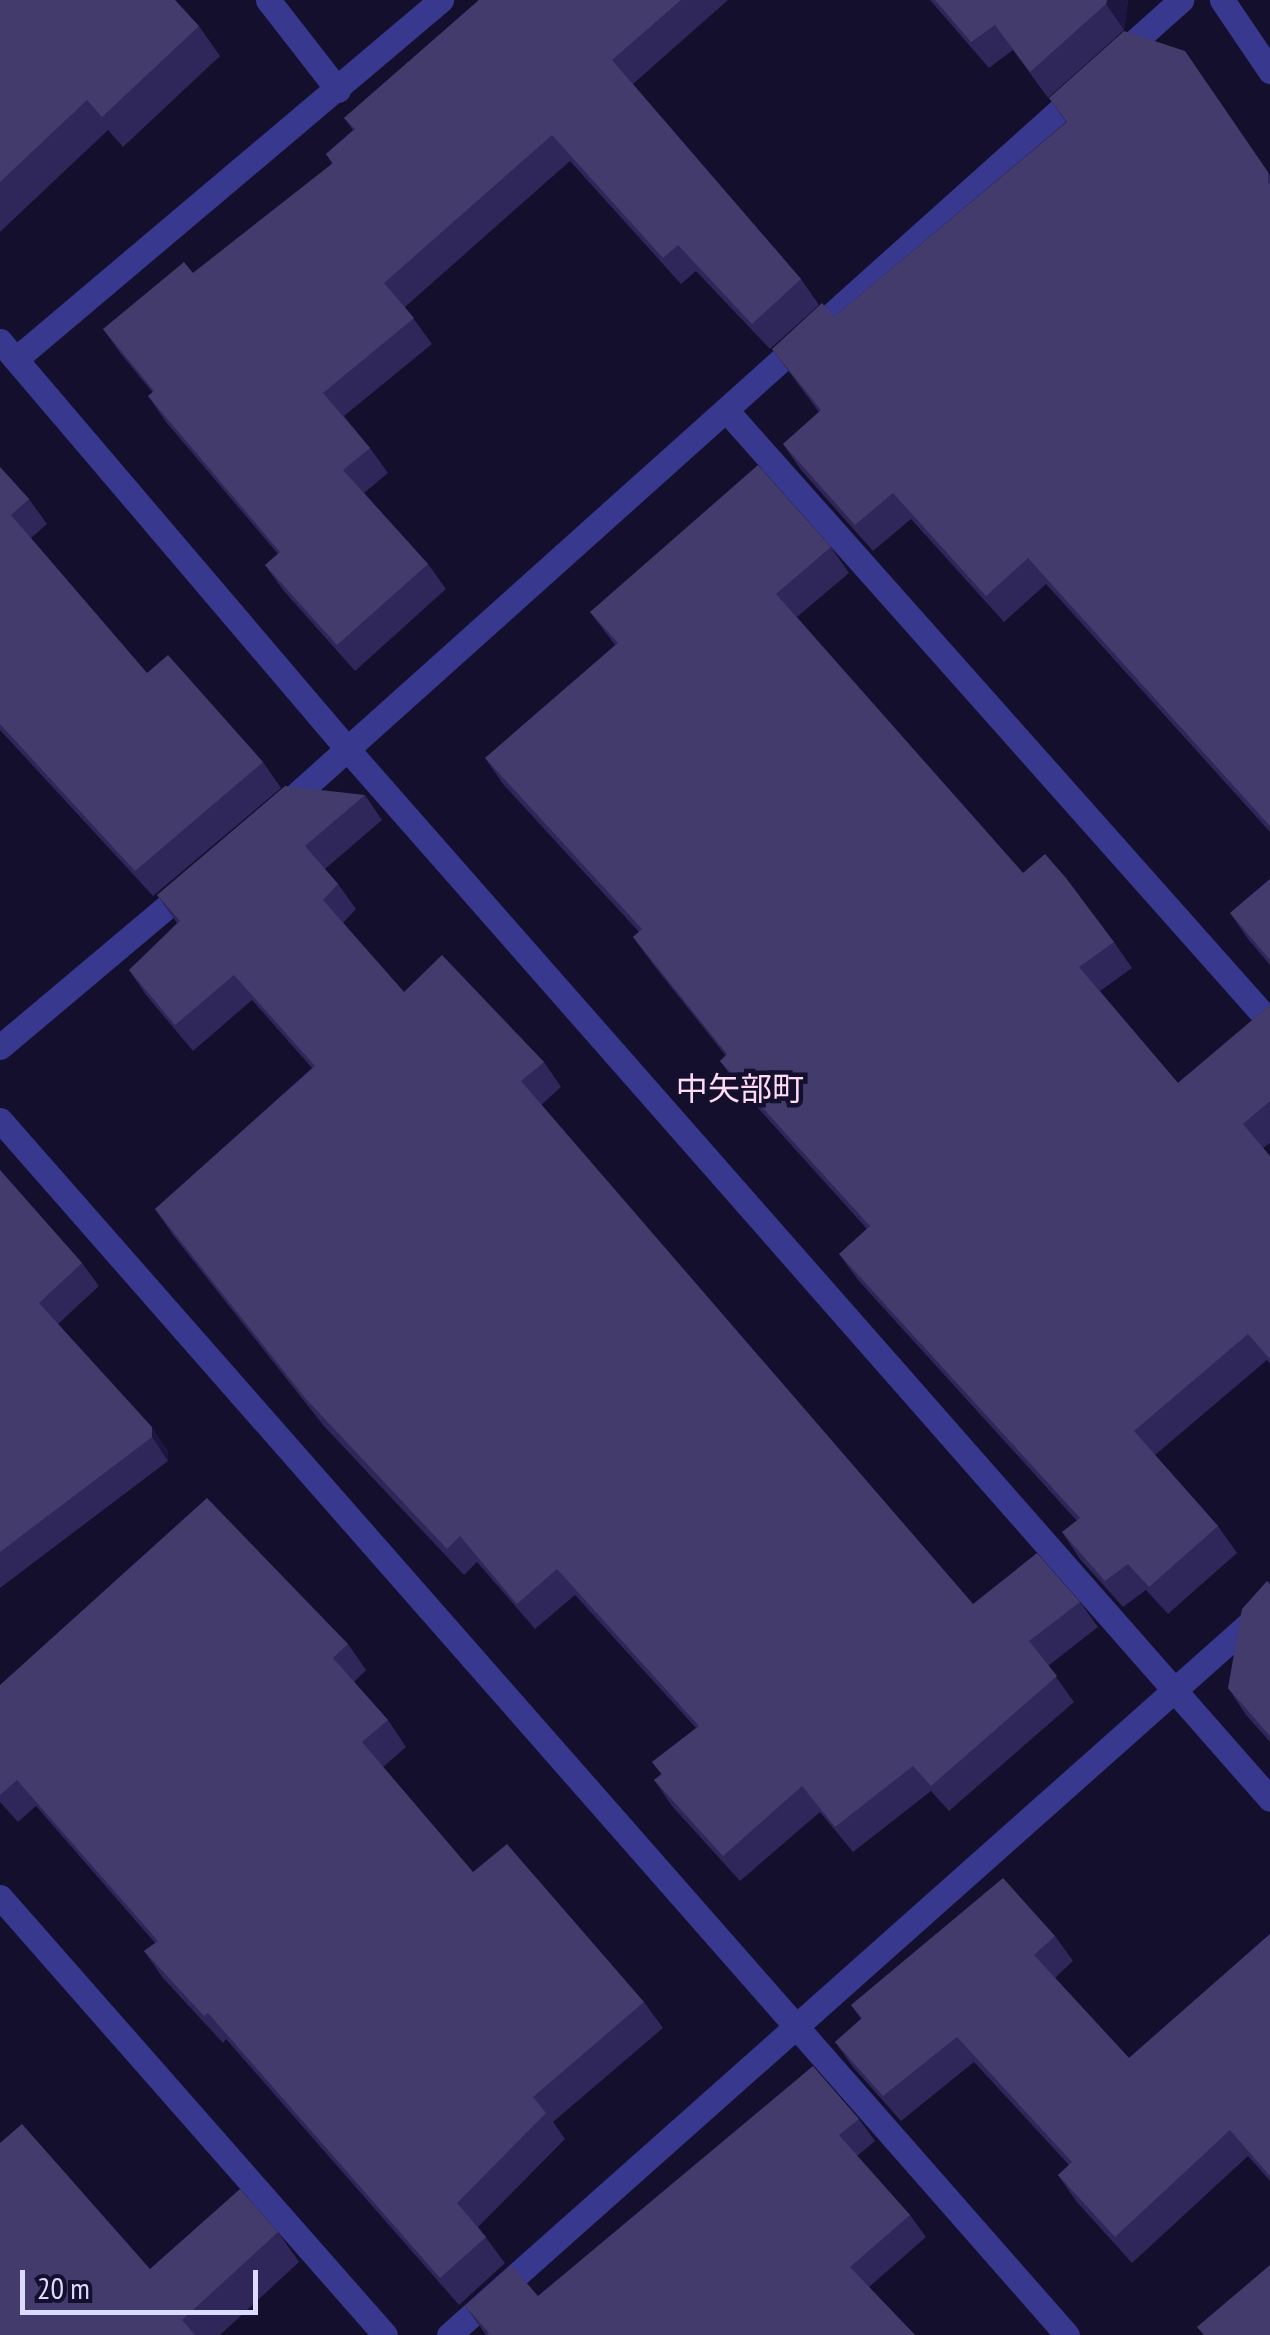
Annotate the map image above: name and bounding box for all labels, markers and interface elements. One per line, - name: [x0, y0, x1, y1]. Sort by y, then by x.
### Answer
- district label: 中矢部町: [676, 1069, 804, 1107]
- scale bar: [25, 2250, 262, 2312]
- text: 20 m: [37, 2268, 90, 2307]

